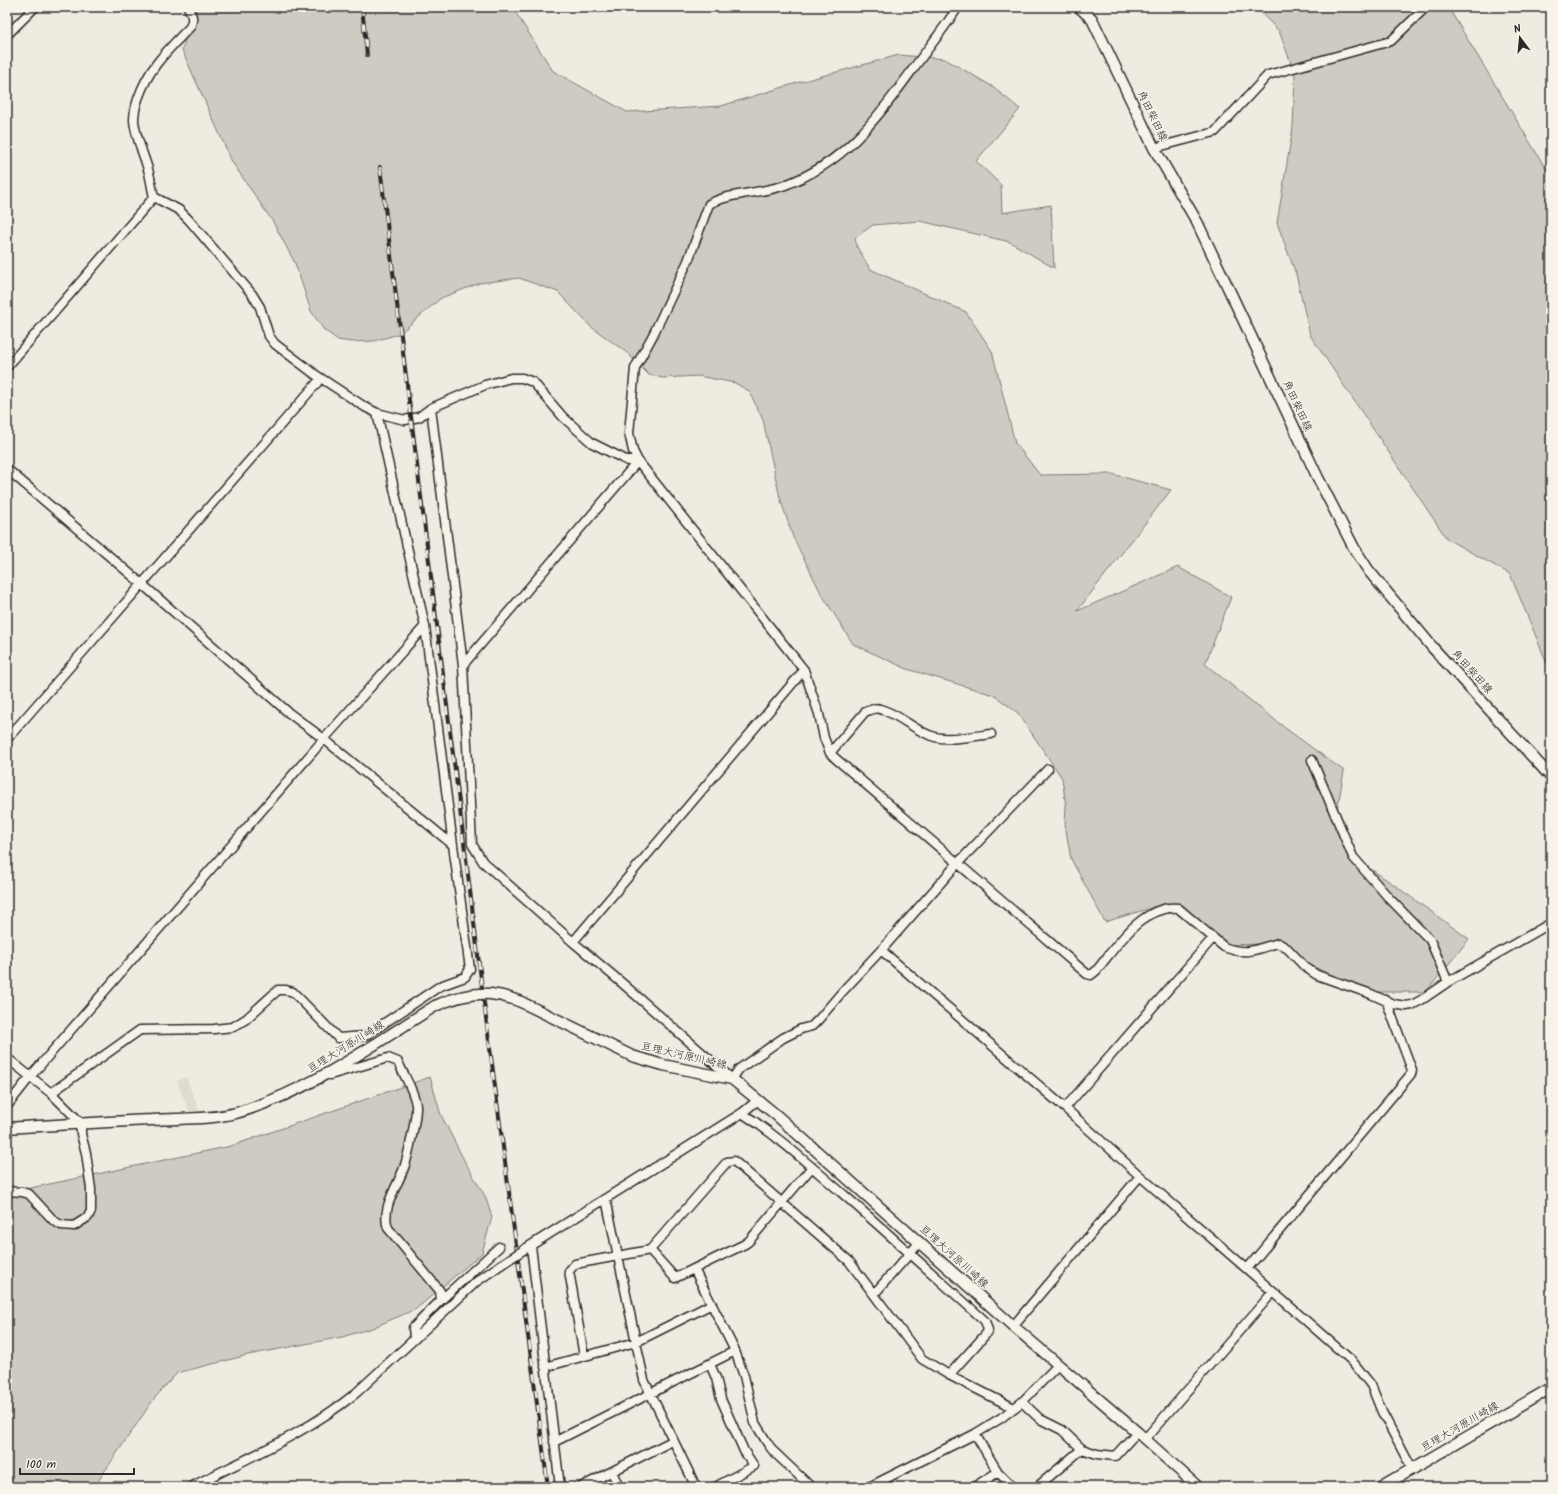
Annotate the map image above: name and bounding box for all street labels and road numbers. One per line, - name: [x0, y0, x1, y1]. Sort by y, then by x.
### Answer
- street label: 角田柴田線: [1132, 87, 1172, 145]
- street label: 角田柴田線: [1277, 377, 1317, 435]
- street label: 角田柴田線: [1447, 646, 1497, 698]
- street label: 亘理大河原川崎線: [304, 1016, 388, 1078]
- street label: 亘理大河原川崎線: [639, 1037, 729, 1075]
- street label: 亘理大河原川崎線: [915, 1221, 993, 1293]
- street label: 亘理大河原川崎線: [1417, 1397, 1503, 1457]

